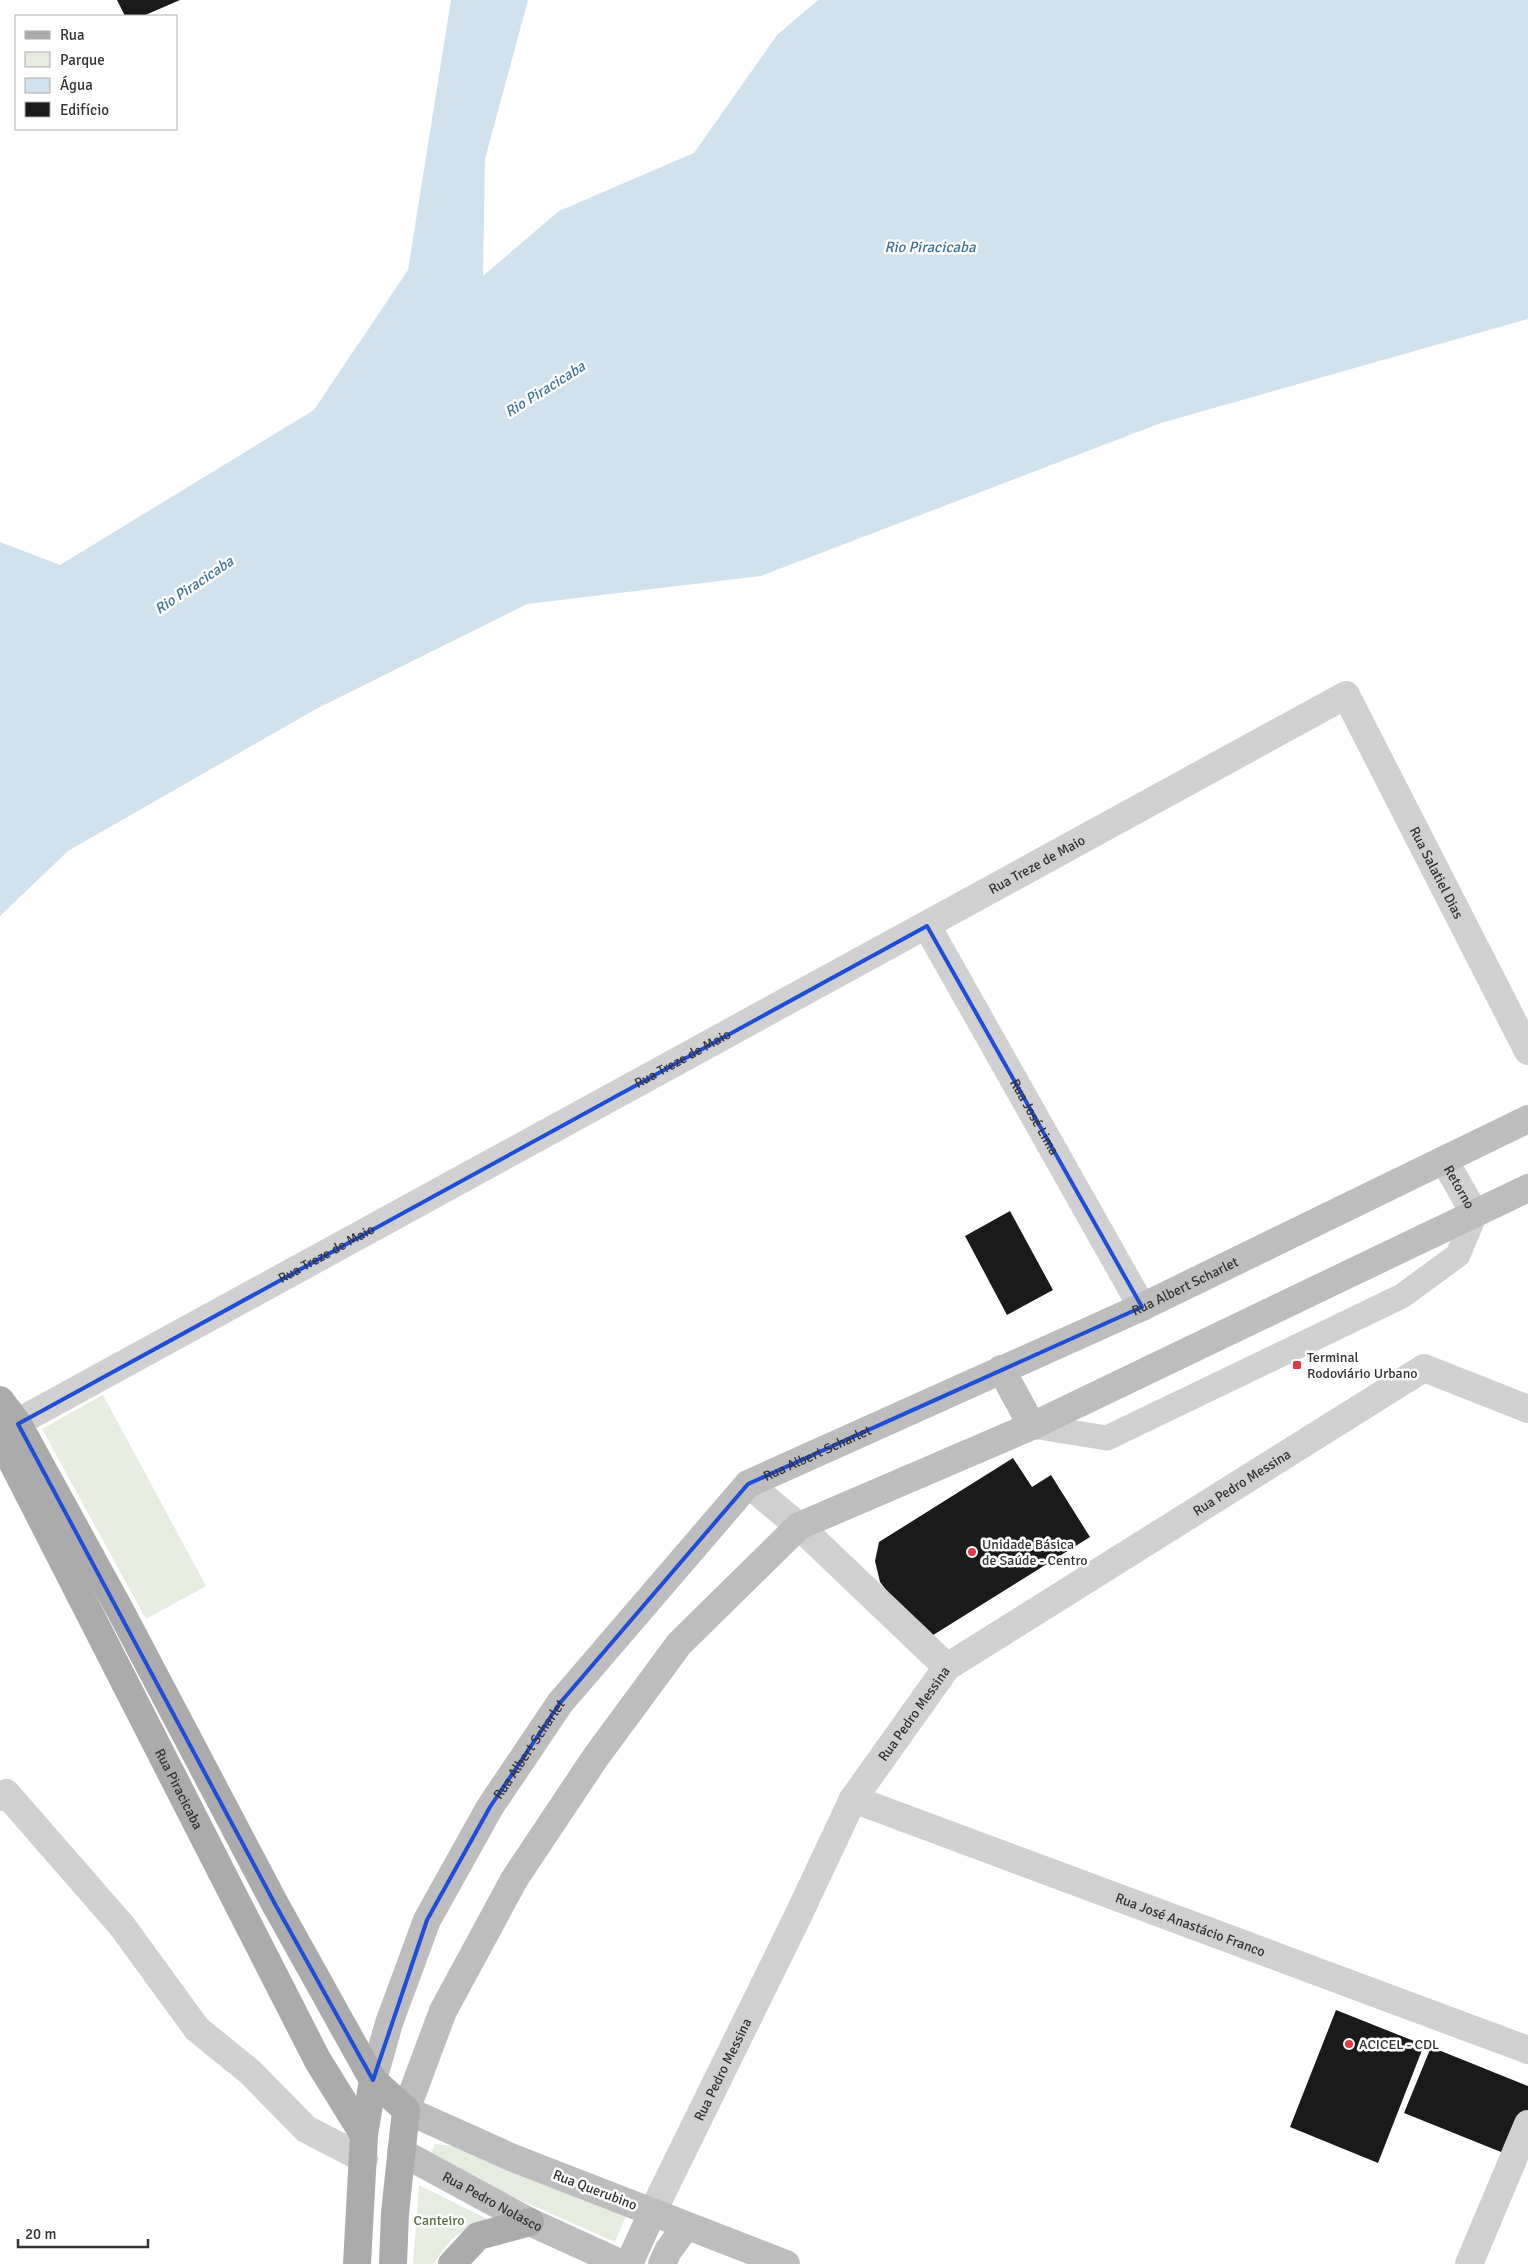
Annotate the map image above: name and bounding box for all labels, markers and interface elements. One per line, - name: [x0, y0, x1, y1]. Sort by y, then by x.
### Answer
- legend: [15, 15, 178, 130]
- text: Rua: [60, 26, 85, 44]
- text: Parque: [60, 51, 105, 69]
- text: Água: [60, 75, 93, 94]
- text: Edifício: [60, 101, 109, 119]
- water label: Rio Piracicaba: [884, 238, 976, 256]
- water label: Rio Piracicaba: [502, 357, 589, 421]
- water label: Rio Piracicaba: [151, 552, 237, 618]
- street label: Rua Salatiel Dias: [1406, 824, 1467, 921]
- street label: Rua Treze de Maio: [986, 831, 1088, 898]
- street label: Rua Treze de Maio: [631, 1025, 734, 1092]
- street label: Rua José Lima: [1006, 1076, 1063, 1158]
- street label: Retorno: [1440, 1162, 1479, 1212]
- street label: Rua Treze de Maio: [275, 1220, 377, 1287]
- street label: Rua Albert Scharlet: [1129, 1253, 1241, 1319]
- place label: Terminal Rodoviário Urbano: [1307, 1349, 1418, 1382]
- marker: Terminal Rodoviário Urbano: [1291, 1359, 1303, 1371]
- street label: Rua Albert Scharlet: [760, 1421, 874, 1485]
- street label: Rua Pedro Messina: [1189, 1445, 1294, 1519]
- place label: Unidade Básica de Saúde - Centro: [982, 1536, 1088, 1569]
- marker: Unidade Básica de Saúde - Centro: [966, 1546, 978, 1558]
- street label: Rua Pedro Messina: [874, 1663, 953, 1764]
- street label: Rua Albert Scharlet: [489, 1695, 568, 1802]
- street label: Rua Piracicaba: [151, 1746, 207, 1832]
- street label: Rua José Anastácio Franco: [1113, 1889, 1268, 1960]
- street label: Rua Pedro Messina: [690, 2015, 755, 2124]
- place label: ACICEL - CDL: [1359, 2036, 1439, 2053]
- marker: ACICEL - CDL: [1343, 2038, 1355, 2050]
- street label: Rua Querubino: [551, 2166, 639, 2214]
- street label: Rua Pedro Nolasco: [439, 2168, 545, 2235]
- park label: Canteiro: [414, 2212, 464, 2229]
- scale bar: [18, 2216, 148, 2248]
- text: 20 m: [25, 2225, 56, 2243]

